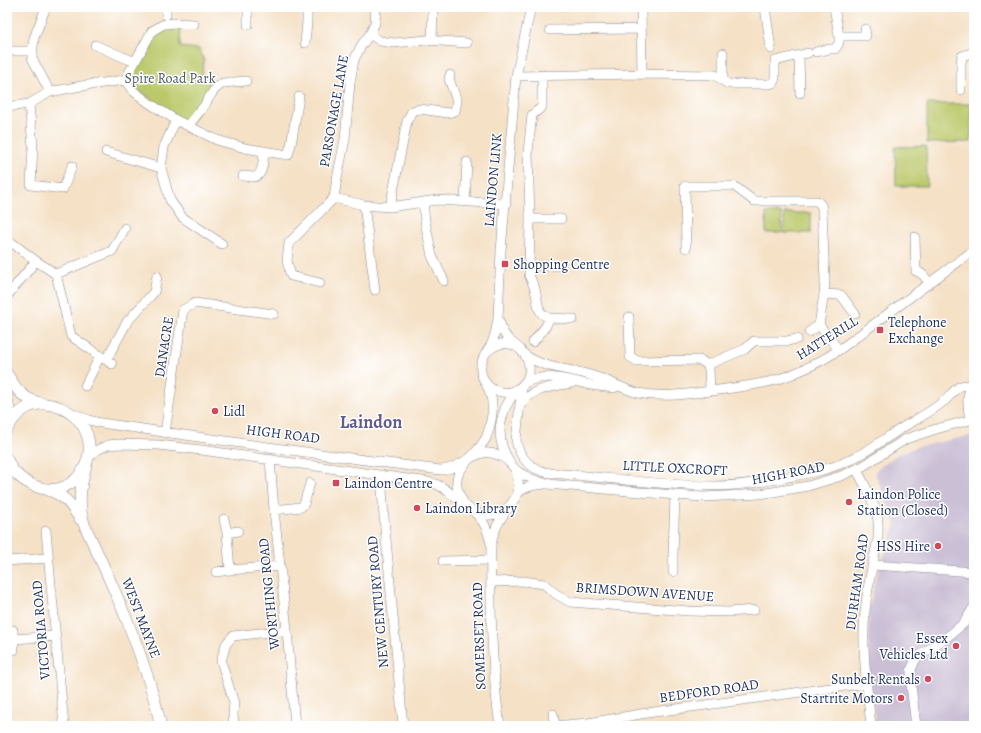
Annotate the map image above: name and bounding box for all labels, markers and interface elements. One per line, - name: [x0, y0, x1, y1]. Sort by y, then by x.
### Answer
- street label: PARSONAGE LANE: [315, 53, 353, 169]
- park label: Spire Road Park: [124, 69, 216, 88]
- street label: LAINDON LINK: [479, 132, 507, 228]
- place label: Shopping Centre: [513, 255, 609, 274]
- marker: Shopping Centre: [500, 259, 510, 269]
- street label: HATTERILL: [793, 311, 862, 364]
- place label: Telephone Exchange: [888, 313, 947, 348]
- street label: DANACRE: [150, 315, 178, 379]
- marker: Telephone Exchange: [875, 325, 885, 335]
- place label: Lidl: [223, 402, 246, 421]
- marker: Lidl: [210, 406, 220, 416]
- district label: Laindon: [340, 410, 402, 434]
- street label: HIGH ROAD: [245, 420, 321, 448]
- street label: LITTLE OXCROFT: [622, 456, 728, 480]
- street label: HIGH ROAD: [750, 457, 826, 489]
- place label: Laindon Centre: [344, 474, 433, 493]
- marker: Laindon Centre: [331, 478, 341, 488]
- place label: Laindon Police Station (Closed): [857, 485, 948, 520]
- marker: Laindon Police Station (Closed): [844, 497, 854, 507]
- place label: Laindon Library: [425, 499, 518, 518]
- marker: Laindon Library: [412, 503, 422, 513]
- street label: DURHAM ROAD: [841, 532, 873, 631]
- street label: NEW CENTURY ROAD: [363, 535, 393, 669]
- street label: WORTHING ROAD: [254, 537, 284, 652]
- place label: HSS Hire: [876, 537, 930, 556]
- marker: HSS Hire: [933, 541, 943, 551]
- street label: WEST MAYNE: [117, 574, 165, 661]
- street label: BRIMSDOWN AVENUE: [575, 578, 715, 606]
- street label: VICTORIA ROAD: [27, 579, 55, 682]
- street label: SOMERSET ROAD: [468, 582, 490, 690]
- place label: Essex Vehicles Ltd: [879, 629, 948, 664]
- marker: Essex Vehicles Ltd: [951, 641, 961, 651]
- place label: Sunbelt Rentals: [831, 670, 920, 689]
- marker: Sunbelt Rentals: [923, 674, 933, 684]
- street label: BEDFORD ROAD: [658, 675, 760, 707]
- place label: Startrite Motors: [800, 689, 893, 708]
- marker: Startrite Motors: [896, 693, 906, 703]

